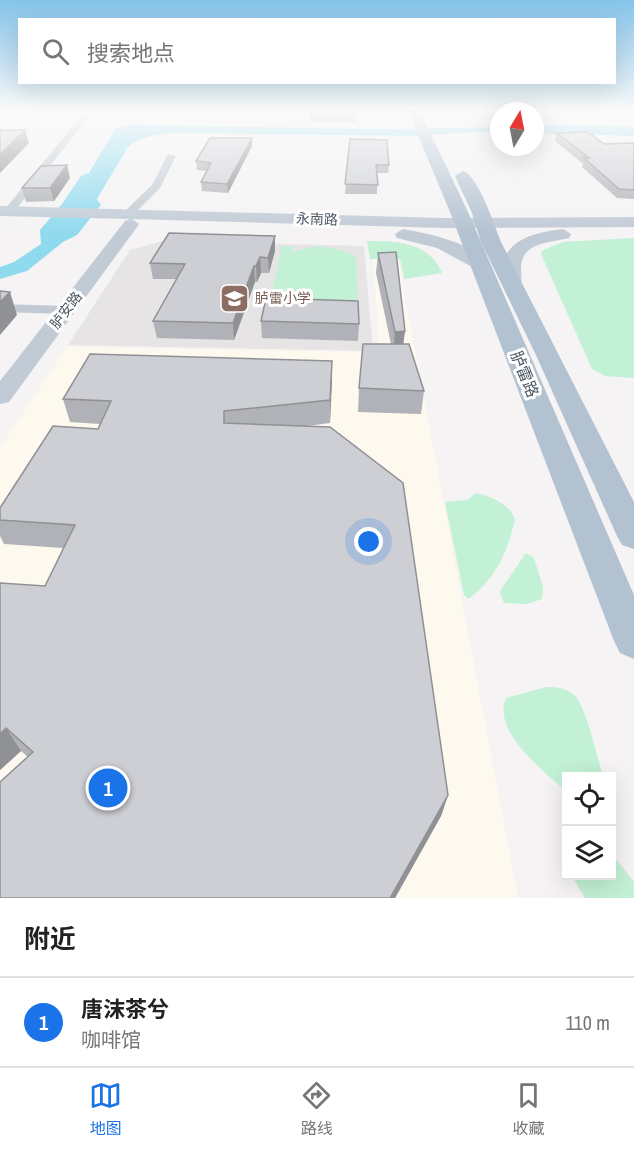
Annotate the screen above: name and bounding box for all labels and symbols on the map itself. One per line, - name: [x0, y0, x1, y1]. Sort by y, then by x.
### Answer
- north arrow: [490, 102, 544, 156]
- street label: 永南路: [296, 209, 338, 229]
- school or university icon: 胪雷小学: [218, 282, 250, 314]
- street label: 胪安路: [46, 288, 86, 332]
- place label: 胪雷小学: [255, 289, 311, 307]
- street label: 胪雷路: [506, 348, 544, 400]
- your location: [354, 527, 383, 556]
- pin: 1: [88, 766, 128, 810]

